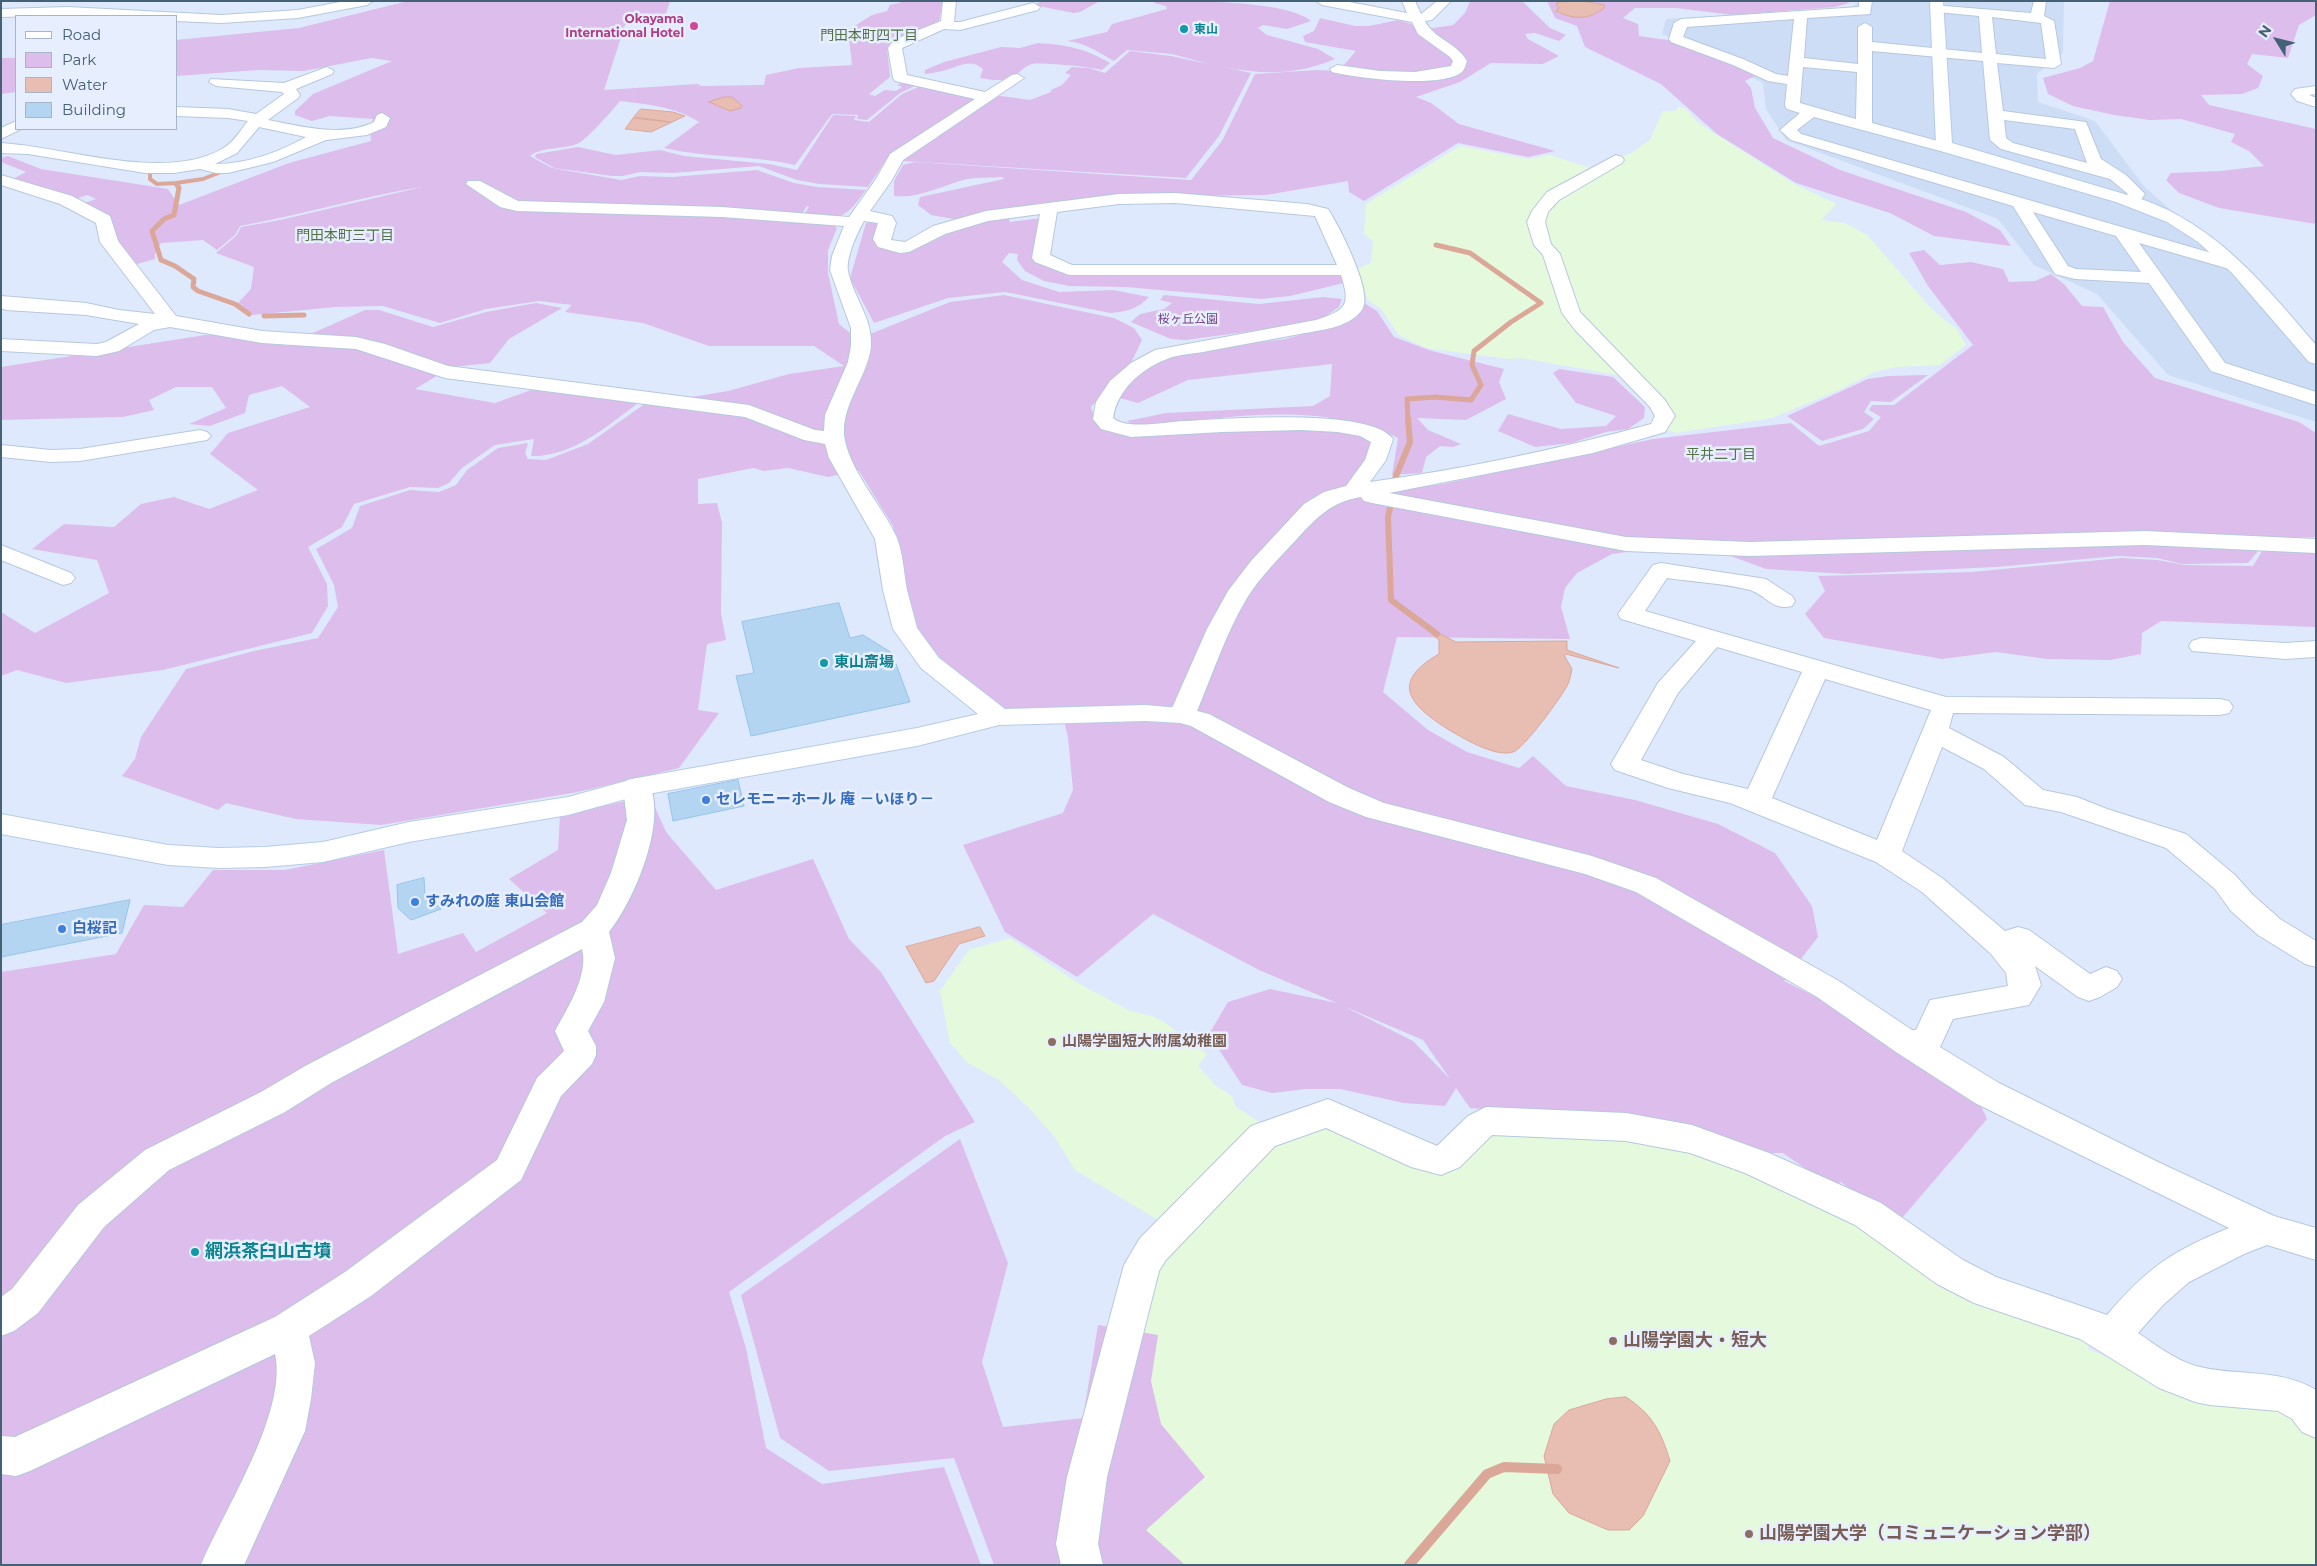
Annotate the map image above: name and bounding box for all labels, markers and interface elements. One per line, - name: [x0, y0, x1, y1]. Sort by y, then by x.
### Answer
- place label: Okayama International Hotel: [565, 12, 684, 40]
- legend: [15, 15, 178, 130]
- north arrow: [2252, 15, 2302, 65]
- marker: Okayama International Hotel: [688, 20, 700, 32]
- text: N: [2254, 21, 2275, 41]
- place label: 東山: [1194, 22, 1218, 36]
- marker: 東山: [1178, 23, 1190, 35]
- text: Road: [62, 25, 101, 44]
- district label: 門田本町四丁目: [820, 28, 918, 44]
- text: Park: [62, 50, 96, 69]
- text: Water: [62, 75, 108, 94]
- text: Building: [62, 100, 126, 119]
- district label: 門田本町三丁目: [296, 228, 394, 244]
- park label: 桜ヶ丘公園: [1158, 312, 1218, 326]
- district label: 平井二丁目: [1686, 447, 1756, 463]
- place label: 東山斎場: [834, 654, 894, 672]
- marker: 東山斎場: [818, 657, 830, 669]
- place label: セレモニーホール 庵 －いほり－: [716, 791, 934, 809]
- marker: セレモニーホール 庵 －いほり－: [700, 794, 712, 806]
- place label: すみれの庭 東山会館: [425, 893, 564, 911]
- marker: すみれの庭 東山会館: [409, 896, 421, 908]
- place label: 白桜記: [72, 920, 117, 938]
- marker: 白桜記: [56, 923, 68, 935]
- place label: 山陽学園短大附属幼稚園: [1062, 1033, 1227, 1051]
- marker: 山陽学園短大附属幼稚園: [1046, 1036, 1058, 1048]
- place label: 網浜茶臼山古墳: [205, 1241, 331, 1263]
- marker: 網浜茶臼山古墳: [189, 1246, 201, 1258]
- place label: 山陽学園大・短大: [1623, 1330, 1767, 1352]
- marker: 山陽学園大・短大: [1607, 1335, 1619, 1347]
- place label: 山陽学園大学（コミュニケーション学部）: [1759, 1523, 2101, 1545]
- marker: 山陽学園大学（コミュニケーション学部）: [1743, 1528, 1755, 1540]

